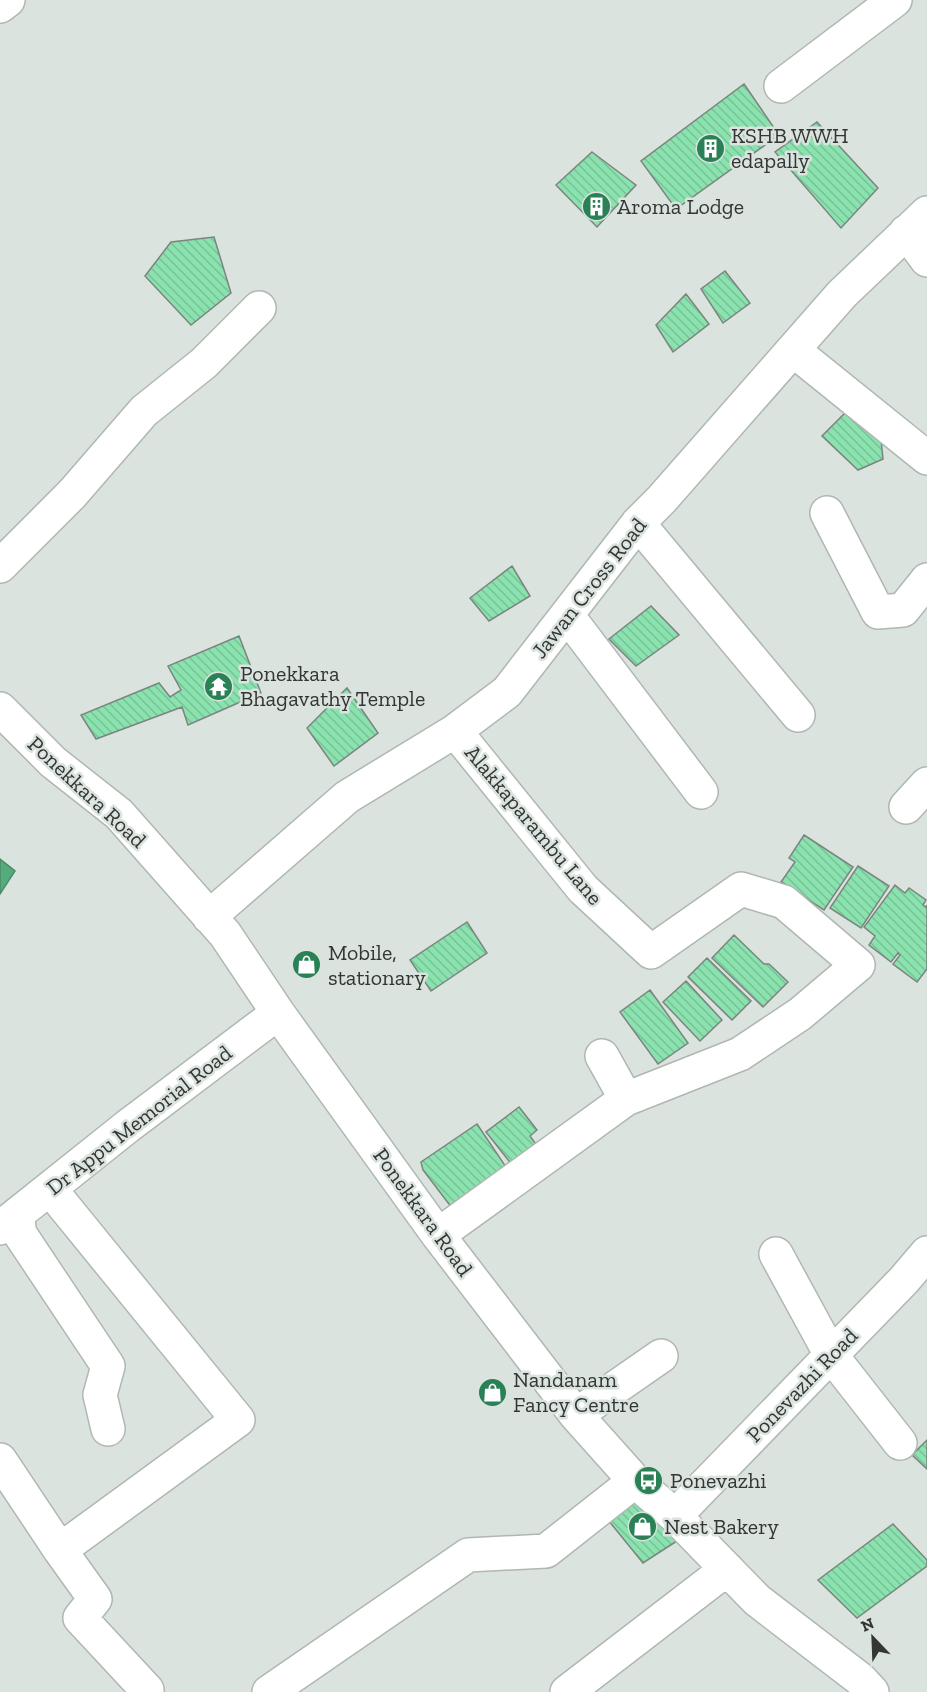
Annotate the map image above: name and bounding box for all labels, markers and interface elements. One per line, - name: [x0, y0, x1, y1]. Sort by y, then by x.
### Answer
- place label: KSHB WWH edapally: [731, 122, 849, 174]
- building icon: KSHB WWH edapally: [694, 132, 726, 164]
- building icon: Aroma Lodge: [580, 190, 612, 222]
- place label: Aroma Lodge: [617, 193, 744, 220]
- street label: Jawan Cross Road: [526, 512, 652, 664]
- place label: Ponekkara Bhagavathy Temple: [240, 660, 425, 712]
- temple icon: Ponekkara Bhagavathy Temple: [203, 670, 235, 702]
- street label: Ponekkara Road: [22, 730, 152, 854]
- street label: Alakkaparambu Lane: [459, 740, 609, 910]
- place label: Mobile, stationary: [328, 939, 427, 991]
- shop icon: Mobile, stationary: [291, 949, 323, 981]
- street label: Dr Appu Memorial Road: [41, 1039, 237, 1201]
- street label: Ponekkara Road: [367, 1143, 479, 1281]
- street label: Ponevazhi Road: [741, 1322, 863, 1448]
- place label: Nandanam Fancy Centre: [513, 1366, 639, 1418]
- shop icon: Nandanam Fancy Centre: [476, 1376, 508, 1408]
- bus stop icon: Ponevazhi: [633, 1464, 665, 1496]
- place label: Ponevazhi: [670, 1467, 767, 1494]
- shop icon: Nest Bakery: [627, 1510, 659, 1542]
- place label: Nest Bakery: [664, 1513, 779, 1540]
- north arrow: [843, 1608, 903, 1668]
- text: N: [858, 1614, 877, 1636]

